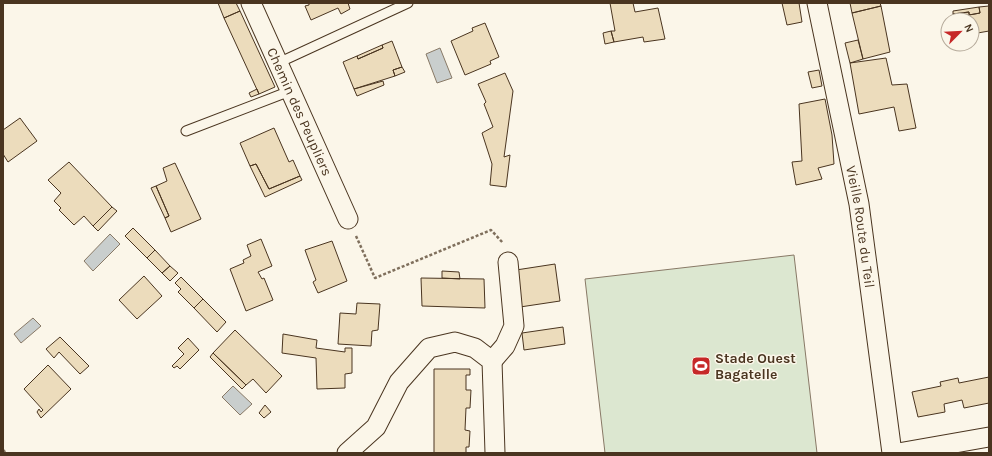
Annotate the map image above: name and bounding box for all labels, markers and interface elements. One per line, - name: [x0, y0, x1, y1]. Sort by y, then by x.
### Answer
- north arrow: [940, 12, 980, 52]
- text: N: [961, 22, 976, 34]
- street label: Chemin des Peupliers: [264, 45, 336, 178]
- street label: Vieille Route du Teil: [843, 164, 879, 289]
- place label: Stade Ouest Bagatelle: [715, 350, 796, 383]
- sports icon: Stade Ouest Bagatelle: [690, 355, 712, 377]

